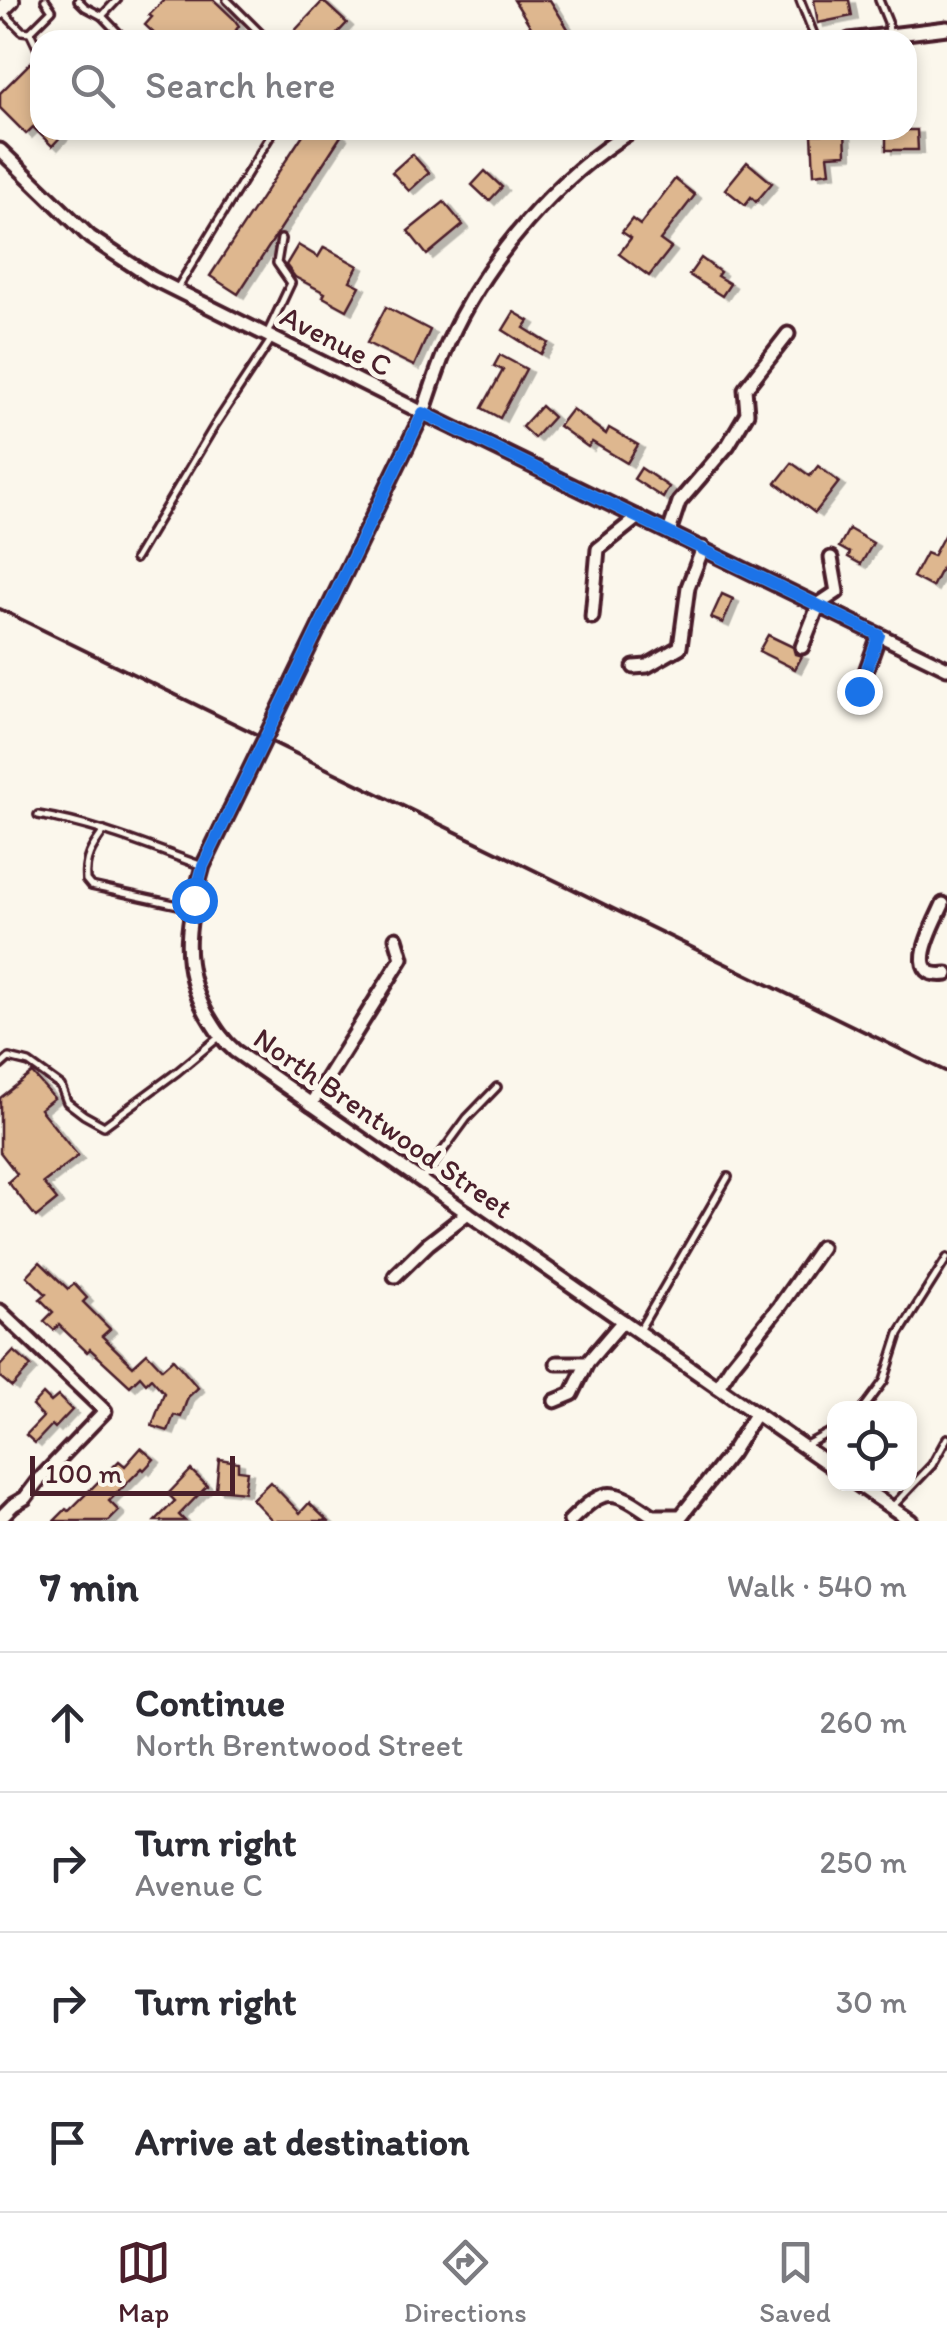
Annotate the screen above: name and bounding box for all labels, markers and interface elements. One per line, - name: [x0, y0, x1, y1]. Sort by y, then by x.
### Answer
- search box: [30, 30, 917, 140]
- icon: search: [65, 58, 120, 113]
- text: Search here: [145, 62, 336, 108]
- street label: Avenue C: [274, 297, 398, 384]
- route end: [837, 669, 883, 715]
- route start: [172, 878, 218, 924]
- street label: North Brentwood Street: [247, 1019, 520, 1226]
- map controls: [827, 1401, 917, 1491]
- button: locate: [827, 1401, 917, 1491]
- scale bar: [30, 1451, 235, 1496]
- text: 100 m: [45, 1456, 122, 1490]
- text: 7 min: [40, 1561, 139, 1612]
- text: Walk · 540 m: [727, 1567, 907, 1605]
- text: Continue: [135, 1680, 285, 1726]
- icon: ahead: [40, 1695, 95, 1750]
- text: 260 m: [819, 1703, 907, 1741]
- text: North Brentwood Street: [135, 1726, 463, 1764]
- text: Turn right: [135, 1820, 297, 1866]
- icon: right: [40, 1835, 95, 1890]
- text: 250 m: [820, 1843, 907, 1881]
- text: Avenue C: [135, 1866, 263, 1904]
- icon: right: [40, 1975, 95, 2030]
- text: Turn right: [135, 1979, 297, 2025]
- text: 30 m: [836, 1983, 907, 2021]
- icon: arrive: [40, 2115, 95, 2170]
- text: Arrive at destination: [135, 2119, 470, 2165]
- tab: Map: [116, 2235, 171, 2329]
- tab: Directions: [404, 2235, 527, 2329]
- tab: Saved: [759, 2235, 831, 2329]

